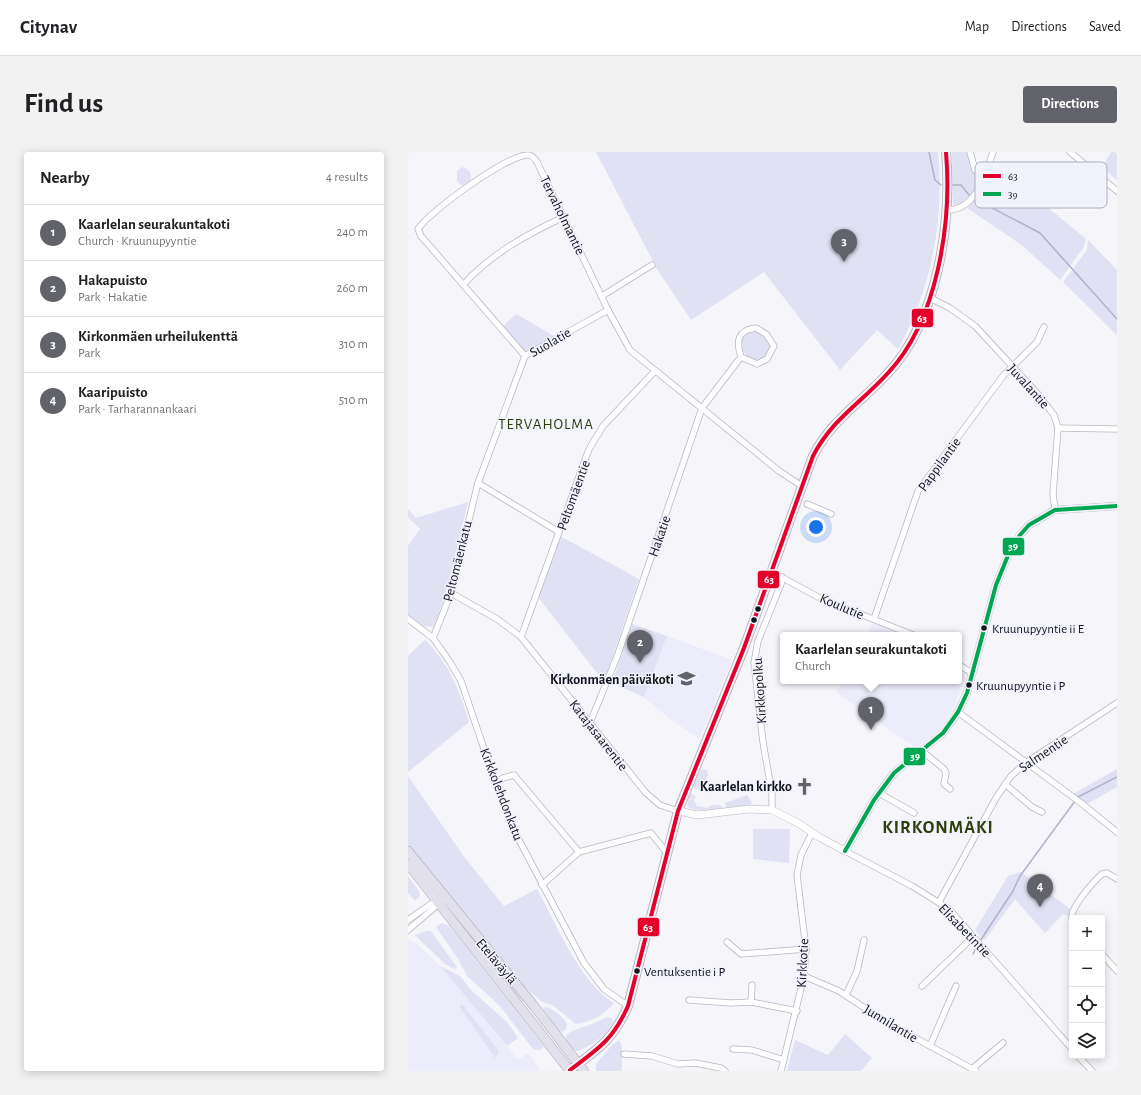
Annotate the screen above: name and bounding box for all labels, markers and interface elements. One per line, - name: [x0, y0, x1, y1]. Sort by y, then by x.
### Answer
- text: Citynav: [20, 18, 77, 37]
- text: Map: [965, 20, 989, 34]
- text: Directions: [1011, 20, 1067, 34]
- text: Saved: [1089, 20, 1121, 34]
- button: Directions: [1023, 86, 1117, 123]
- text: Find us: [24, 90, 103, 118]
- legend: [975, 162, 1107, 208]
- text: Nearby: [40, 169, 90, 186]
- text: 4 results: [326, 171, 368, 184]
- text: 63: [1008, 171, 1018, 182]
- street label: Tervaholmantie: [537, 174, 587, 257]
- text: 39: [1008, 189, 1018, 200]
- text: Kaarlelan seurakuntakoti: [78, 217, 230, 232]
- text: 1: [51, 226, 55, 239]
- text: 240 m: [336, 226, 368, 239]
- pin: 3: [831, 229, 857, 262]
- text: Church · Kruunupyyntie: [78, 235, 196, 248]
- text: Hakapuisto: [78, 273, 147, 288]
- text: 2: [50, 282, 56, 295]
- text: 260 m: [337, 282, 368, 295]
- text: Park · Hakatie: [78, 291, 147, 304]
- line badge: 63: [911, 308, 934, 328]
- text: 63: [917, 313, 927, 324]
- street label: Suolatie: [528, 326, 573, 360]
- text: Kirkonmäen urheilukenttä: [78, 329, 238, 344]
- text: 3: [50, 338, 56, 351]
- text: 310 m: [339, 338, 368, 351]
- text: Park: [78, 347, 100, 360]
- street label: Juvalantie: [1005, 362, 1052, 412]
- text: Kaaripuisto: [78, 385, 148, 400]
- text: 4: [50, 394, 56, 407]
- text: 510 m: [339, 394, 368, 407]
- text: Park · Tarharannankaari: [78, 403, 197, 416]
- district label: TERVAHOLMA: [498, 417, 594, 432]
- street label: Pappilantie: [916, 435, 964, 494]
- street label: Peltomäentie: [555, 459, 593, 532]
- street label: Hakatie: [646, 514, 674, 559]
- your location: [806, 517, 826, 537]
- street label: Peltomäenkatu: [441, 519, 475, 603]
- line badge: 39: [1002, 537, 1025, 556]
- text: 39: [1008, 541, 1018, 552]
- line badge: 63: [757, 570, 780, 589]
- text: 63: [764, 574, 774, 585]
- street label: Koulutie: [818, 591, 866, 622]
- unlabelled marker: [753, 604, 763, 614]
- unlabelled marker: [749, 615, 759, 625]
- marker: Kruunupyyntie ii E: [979, 623, 989, 633]
- place label: Kruunupyyntie ii E: [992, 623, 1084, 636]
- pin: 2: [627, 630, 653, 663]
- popup: [780, 632, 962, 684]
- text: Kaarlelan seurakuntakoti: [795, 642, 947, 657]
- street label: Kirkkopolku: [751, 658, 769, 724]
- text: Church: [795, 660, 831, 673]
- school or university icon: Kirkonmäen päiväkoti: [677, 669, 697, 689]
- place label: Kirkonmäen päiväkoti: [550, 673, 674, 687]
- marker: Kruunupyyntie i P: [964, 680, 974, 690]
- place label: Kruunupyyntie i P: [976, 680, 1066, 693]
- pin: 1: [858, 697, 884, 730]
- street label: Katajasaarentie: [566, 698, 630, 774]
- street label: Salmentie: [1017, 733, 1070, 775]
- street label: Kirkkolehdonkatu: [477, 746, 525, 842]
- line badge: 39: [903, 747, 926, 766]
- text: 39: [910, 751, 920, 762]
- church icon: Kaarlelan kirkko: [795, 776, 815, 796]
- place label: Kaarlelan kirkko: [700, 780, 792, 794]
- district label: KIRKONMÄKI: [882, 816, 994, 837]
- pin: 4: [1027, 874, 1053, 907]
- street label: Elisabetintie: [936, 901, 993, 960]
- map controls: [1069, 915, 1105, 1059]
- button: +: [1069, 915, 1105, 951]
- line badge: 63: [637, 917, 660, 937]
- text: 63: [643, 922, 653, 933]
- street label: Eteläväylä: [473, 936, 520, 988]
- street label: Kirkkotie: [795, 938, 811, 988]
- button: −: [1069, 951, 1105, 987]
- marker: Ventuksentie i P: [632, 966, 642, 976]
- place label: Ventuksentie i P: [644, 966, 725, 979]
- button: locate: [1069, 987, 1105, 1023]
- street label: Junnilantie: [861, 1002, 920, 1045]
- button: layers: [1069, 1023, 1105, 1059]

